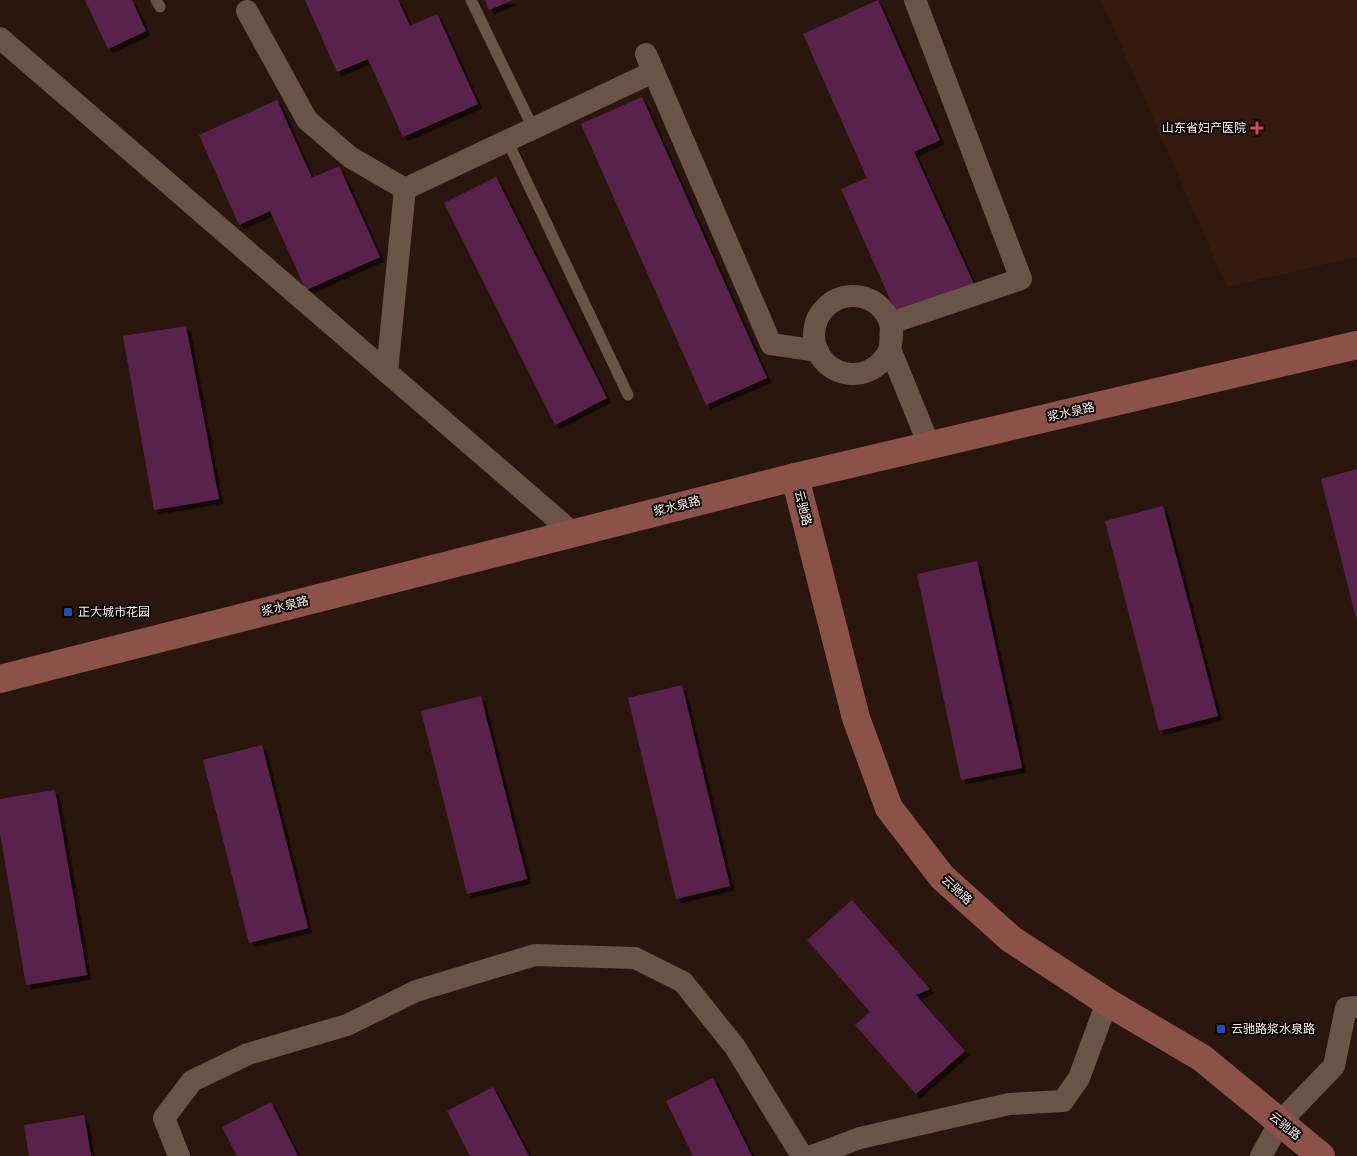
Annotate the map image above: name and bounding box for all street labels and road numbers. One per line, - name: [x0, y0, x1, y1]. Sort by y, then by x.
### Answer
- street label: 浆水泉路: [1046, 400, 1096, 424]
- street label: 云驰路: [792, 489, 814, 527]
- street label: 浆水泉路: [652, 493, 702, 519]
- street label: 浆水泉路: [260, 593, 310, 619]
- street label: 云驰路: [939, 873, 975, 907]
- street label: 云驰路: [1267, 1109, 1303, 1143]

